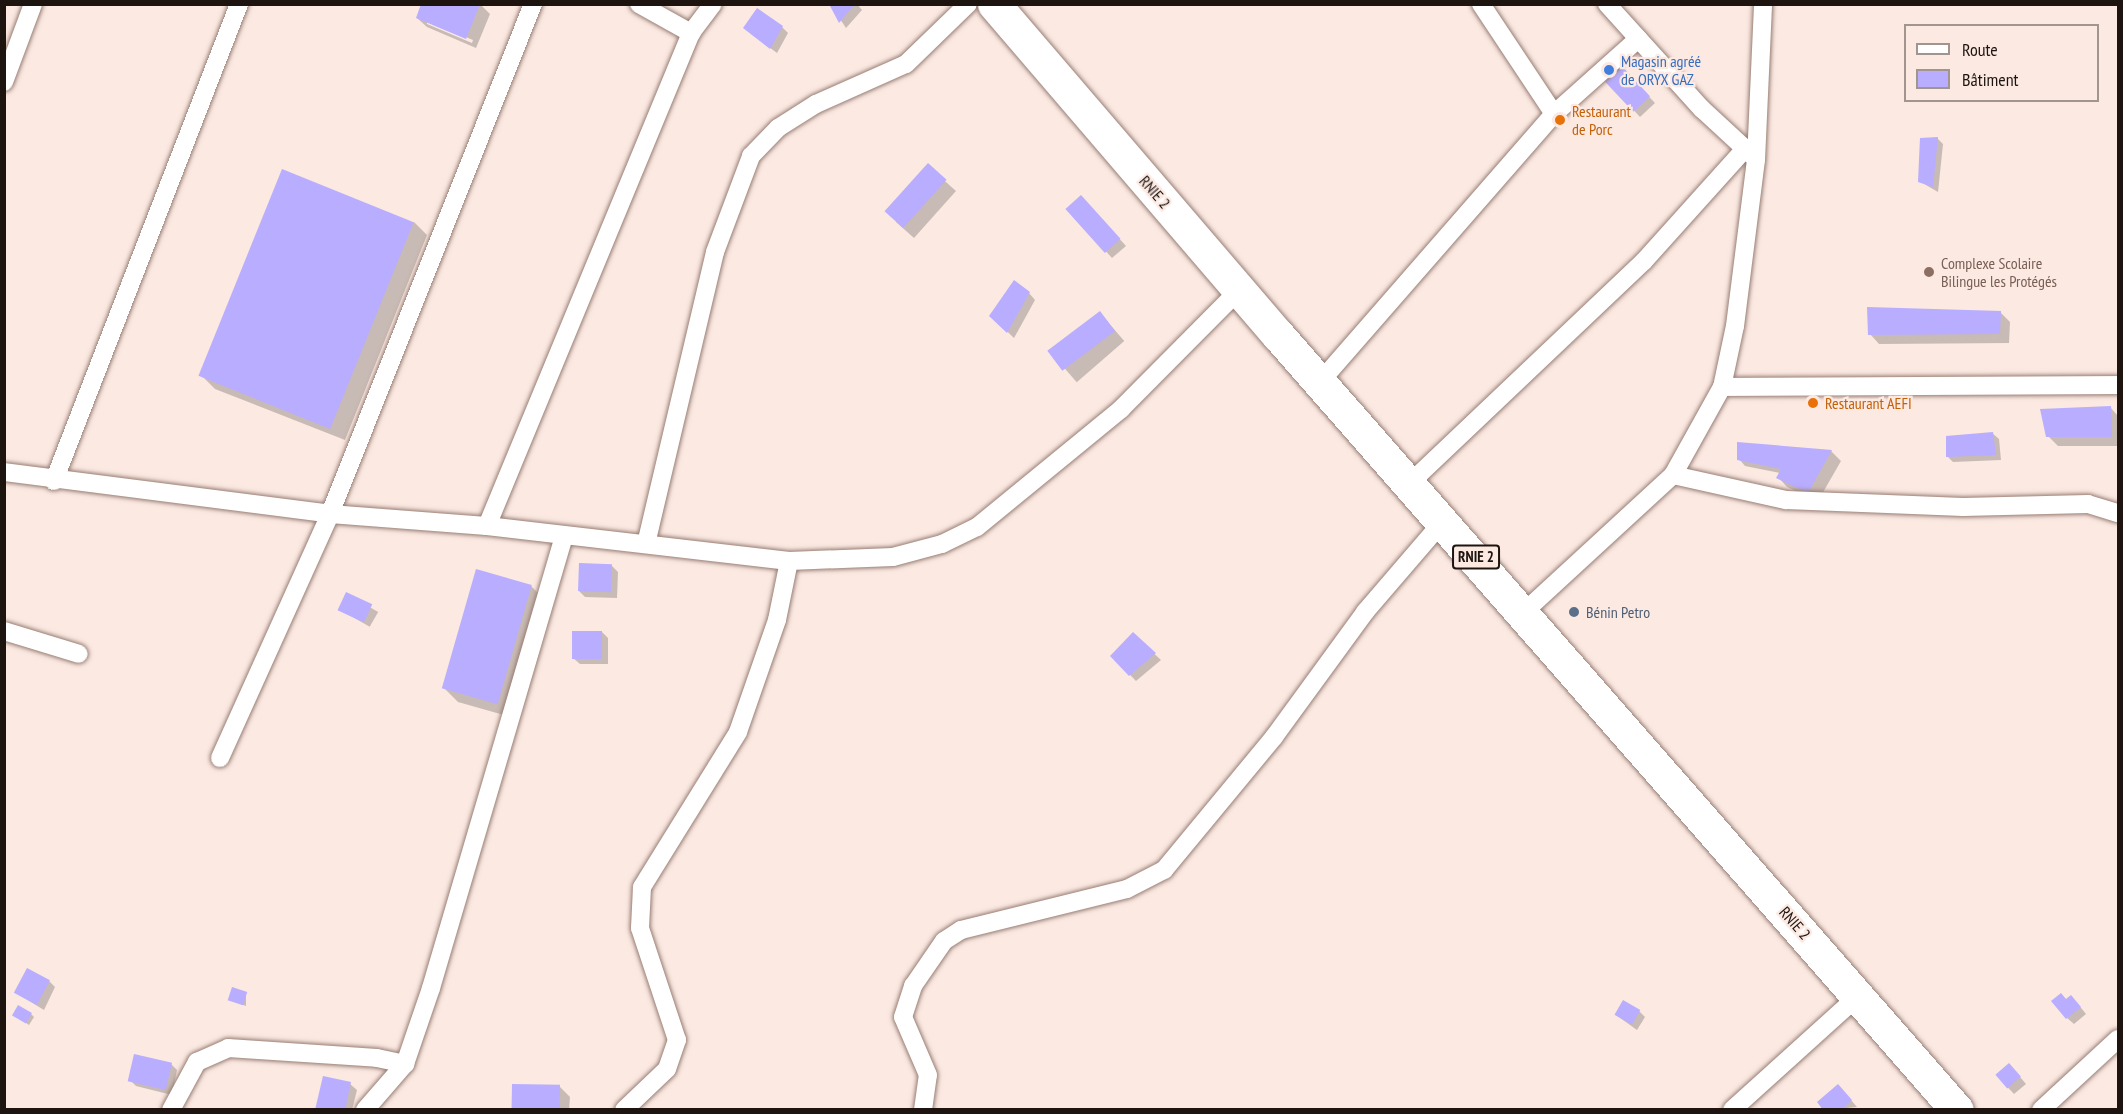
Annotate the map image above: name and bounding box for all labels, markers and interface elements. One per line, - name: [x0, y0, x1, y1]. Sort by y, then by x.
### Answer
- legend: [1904, 24, 2099, 102]
- text: Route: [1962, 38, 1998, 61]
- place label: Magasin agréé de ORYX GAZ: [1621, 51, 1701, 89]
- marker: Magasin agréé de ORYX GAZ: [1602, 63, 1616, 77]
- text: Bâtiment: [1962, 68, 2019, 91]
- place label: Restaurant de Porc: [1572, 101, 1631, 139]
- marker: Restaurant de Porc: [1553, 113, 1567, 127]
- street label: RNIE 2: [1135, 172, 1175, 212]
- place label: Complexe Scolaire Bilingue les Protégés: [1941, 253, 2057, 291]
- marker: Complexe Scolaire Bilingue les Protégés: [1922, 265, 1936, 279]
- place label: Restaurant AEFI: [1825, 393, 1912, 413]
- marker: Restaurant AEFI: [1806, 396, 1820, 410]
- road number: RNIE 2: [1452, 545, 1500, 569]
- place label: Bénin Petro: [1586, 602, 1650, 622]
- marker: Bénin Petro: [1567, 605, 1581, 619]
- street label: RNIE 2: [1775, 903, 1815, 943]

